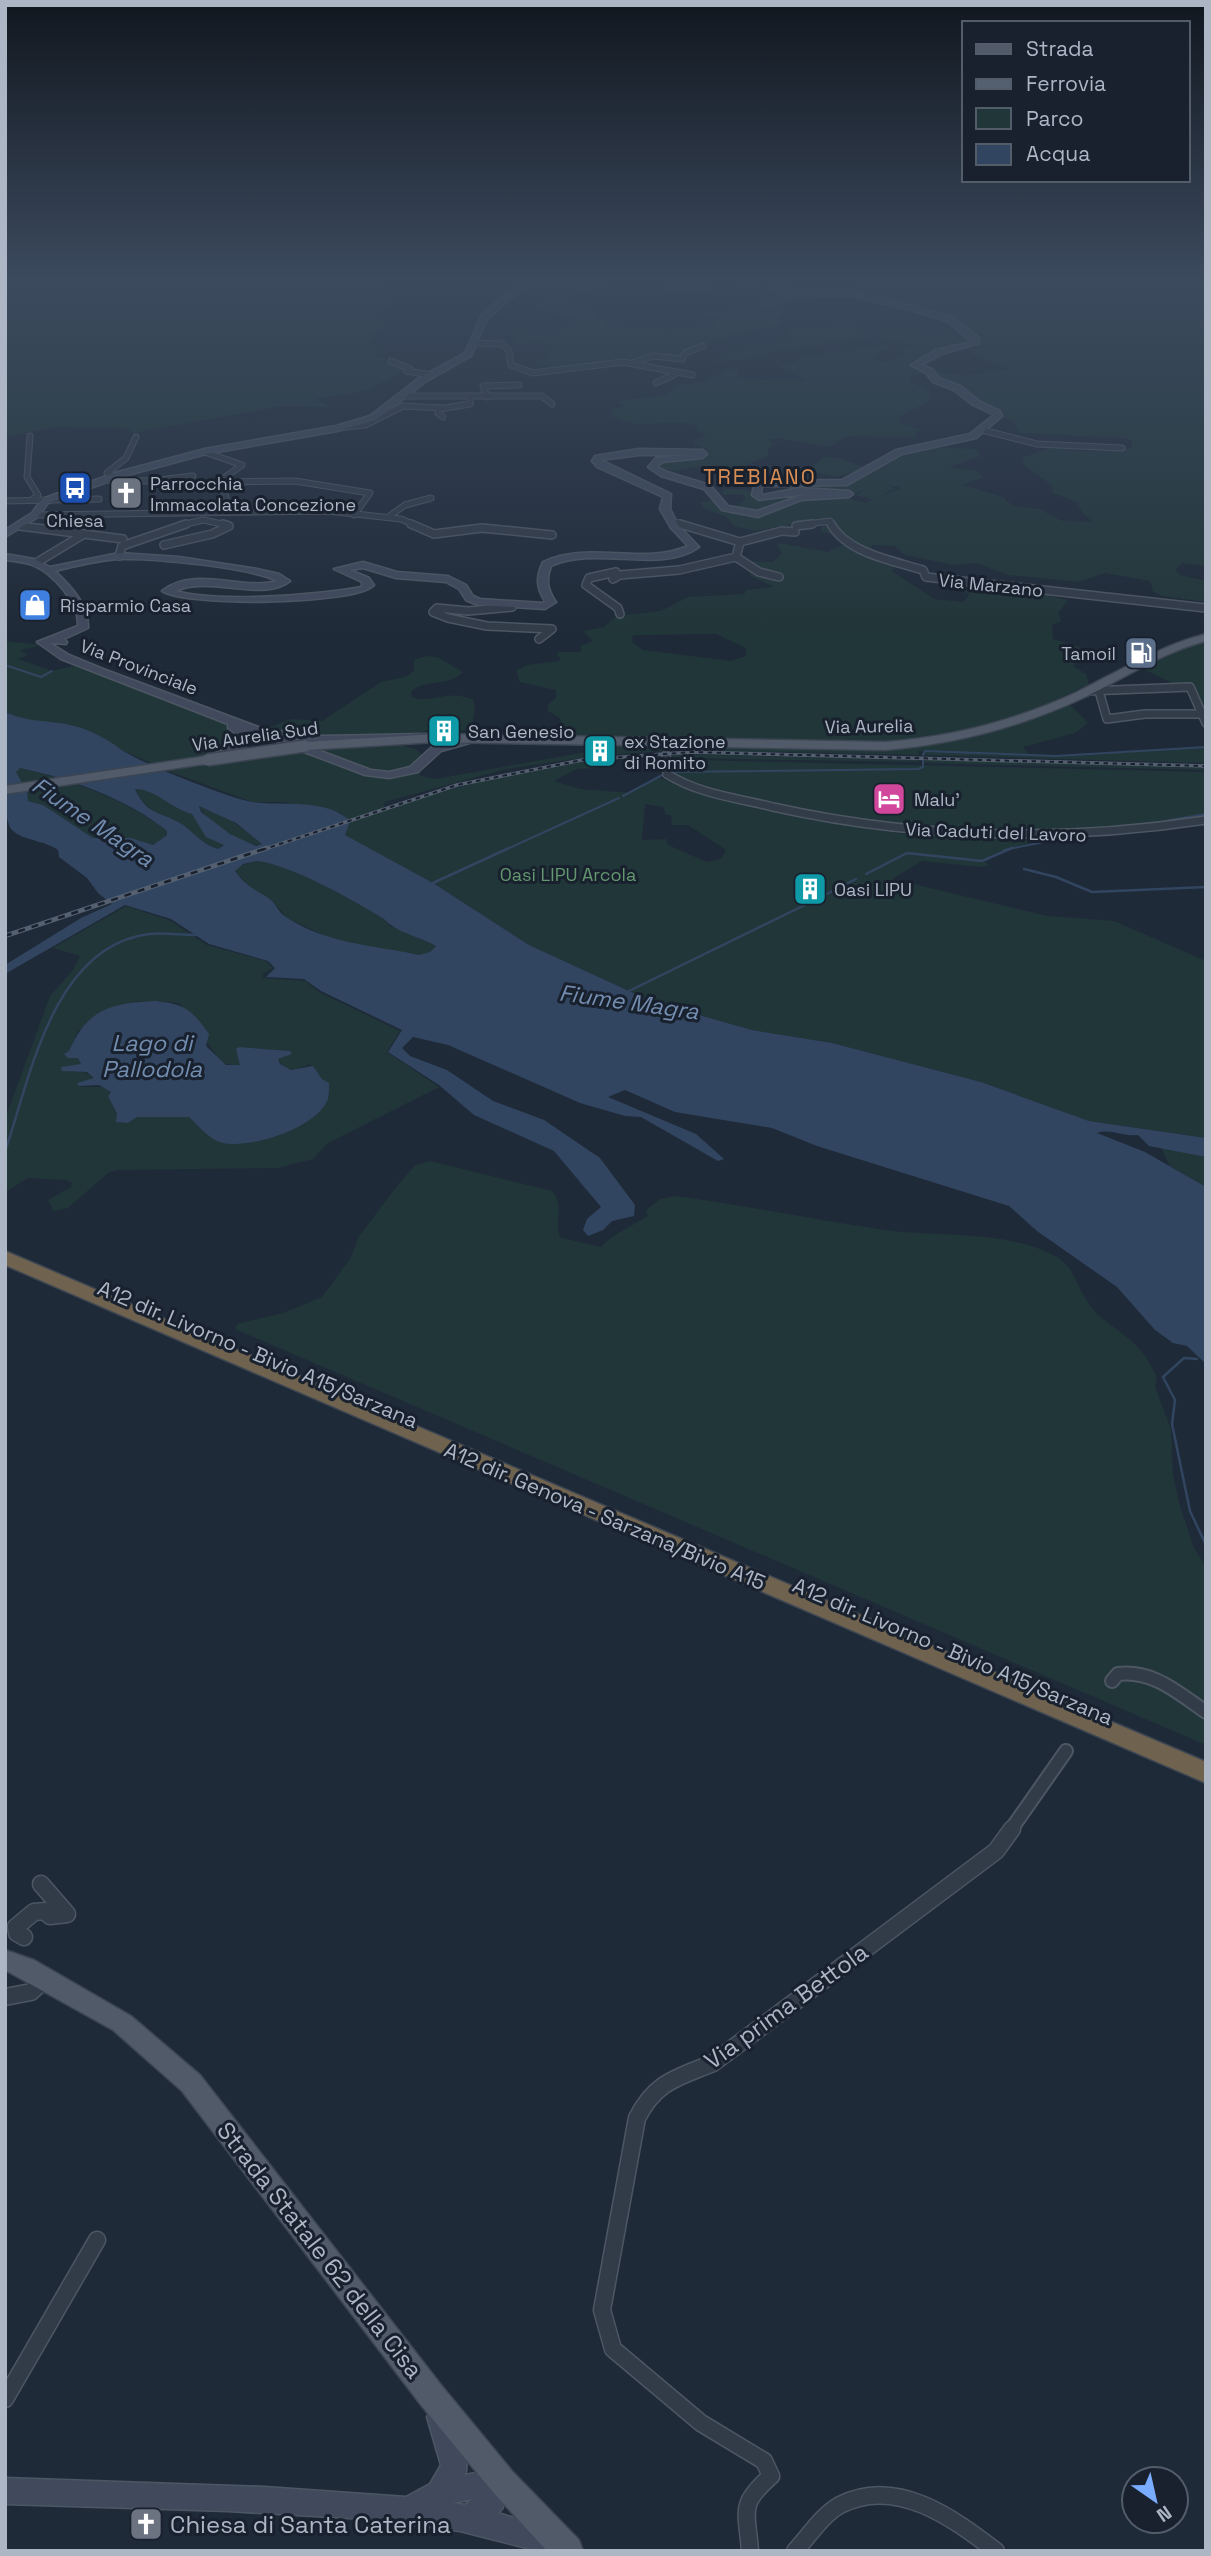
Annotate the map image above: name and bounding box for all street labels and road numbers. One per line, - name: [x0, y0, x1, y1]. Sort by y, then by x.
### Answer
- street label: Via Marzano: [938, 568, 1044, 602]
- street label: Via Provinciale: [77, 634, 201, 700]
- street label: Via Aurelia: [824, 714, 914, 738]
- street label: Via Aurelia Sud: [190, 716, 320, 756]
- street label: Via Caduti del Lavoro: [905, 817, 1087, 847]
- street label: A12 dir. Livorno - Bivio A15/Sarzana: [94, 1274, 422, 1434]
- street label: A12 dir. Genova - Sarzana/Bivio A15: [440, 1436, 770, 1596]
- street label: A12 dir. Livorno - Bivio A15/Sarzana: [789, 1571, 1117, 1731]
- street label: Via prima Bettola: [698, 1936, 874, 2076]
- street label: Strada Statale 62 della Cisa: [210, 2115, 430, 2385]

